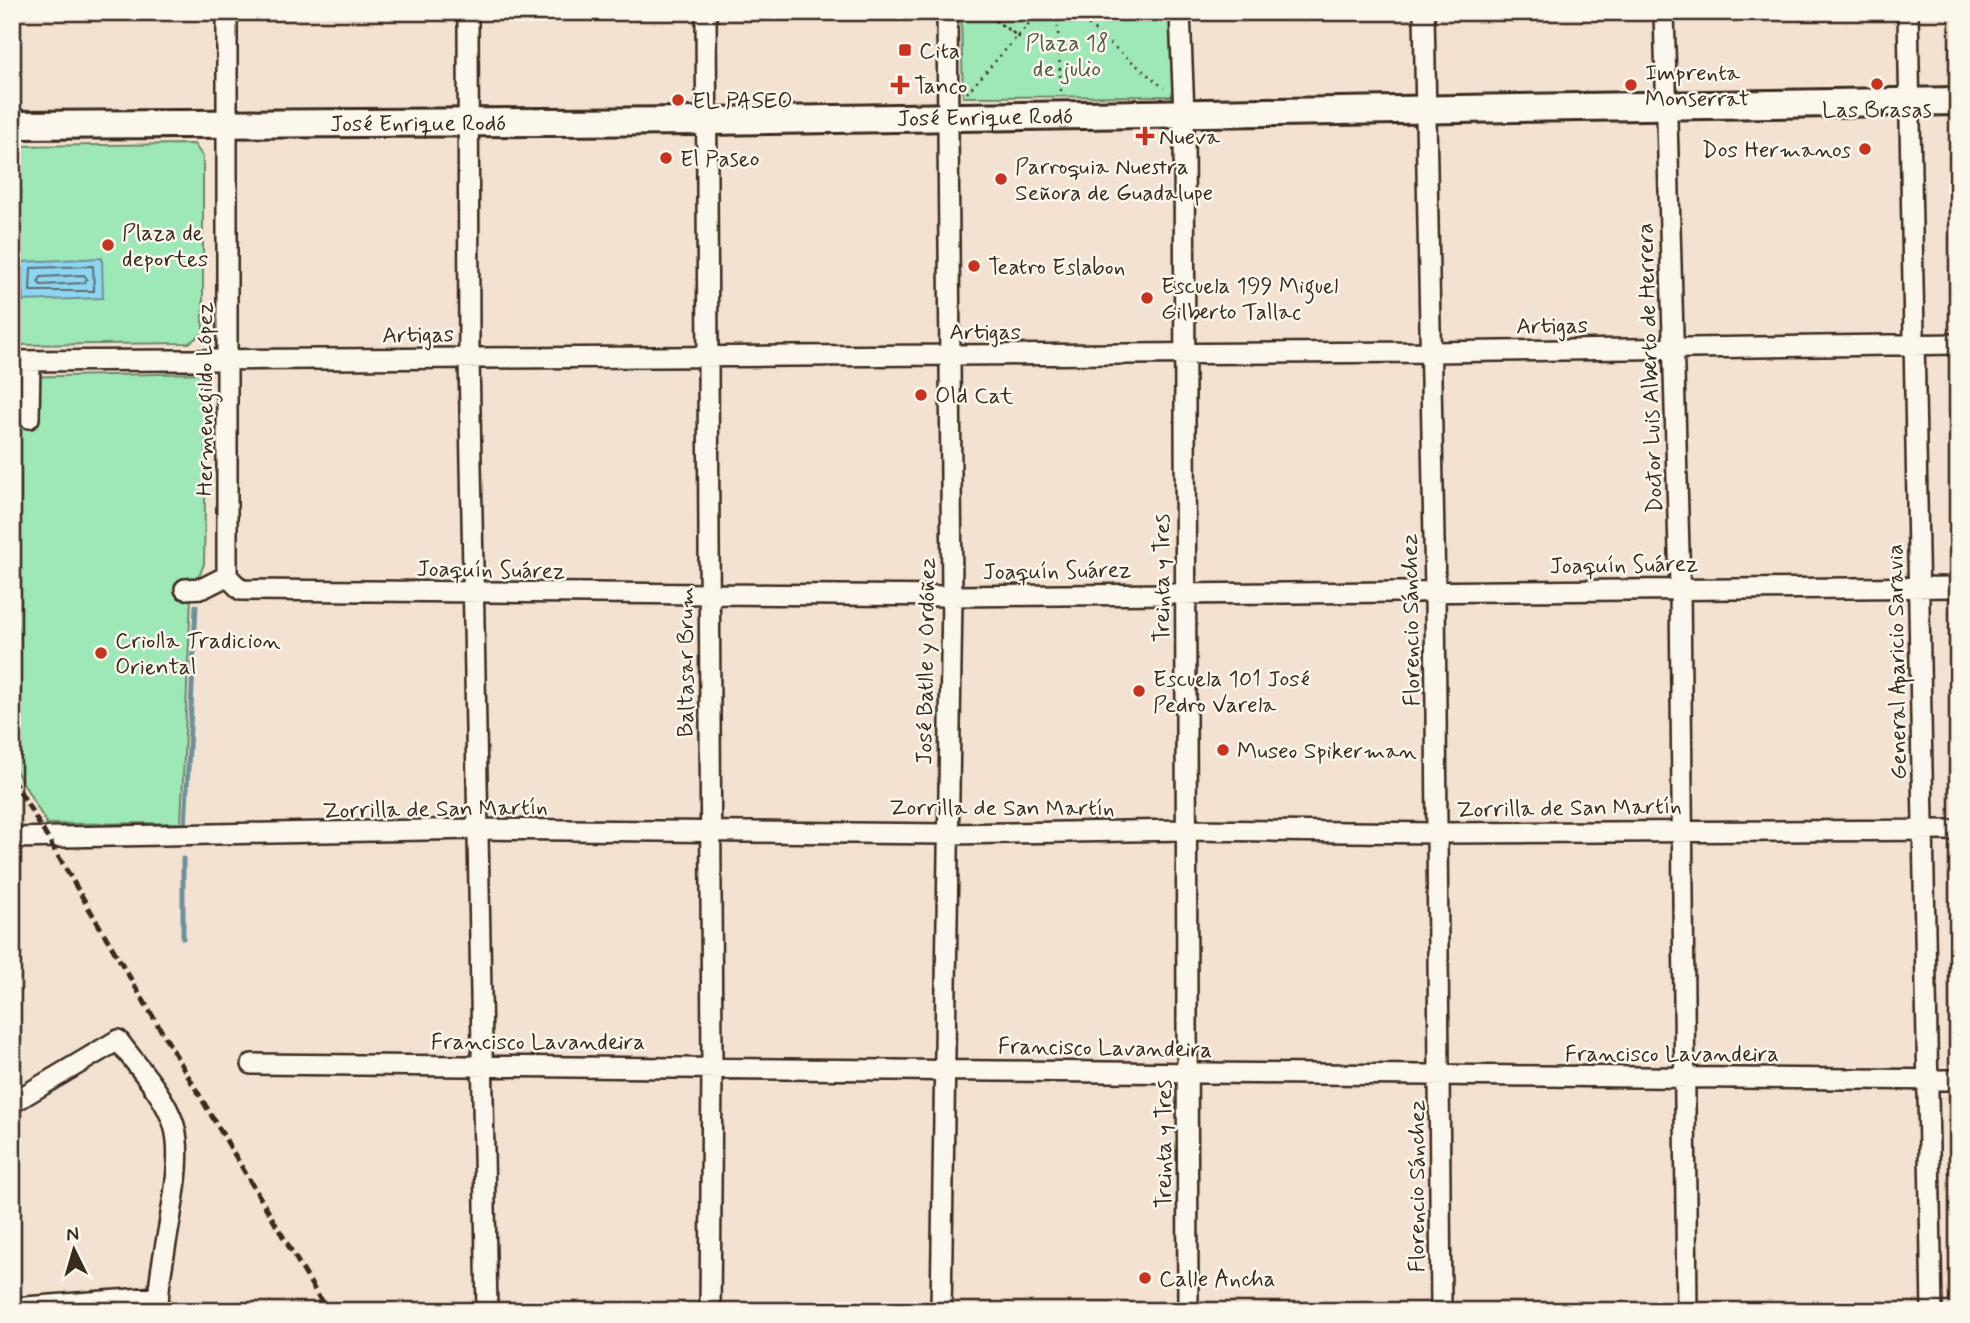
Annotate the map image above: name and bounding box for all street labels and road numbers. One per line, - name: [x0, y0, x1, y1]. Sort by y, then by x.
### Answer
- street label: José Enrique Rodó: [897, 102, 1073, 135]
- street label: José Enrique Rodó: [330, 109, 506, 140]
- street label: Doctor Luis Alberto de Herrera: [1631, 222, 1671, 514]
- street label: Hermenegildo López: [191, 302, 223, 496]
- street label: Artigas: [1516, 311, 1588, 343]
- street label: Artigas: [949, 318, 1021, 348]
- street label: Artigas: [382, 320, 454, 352]
- street label: Treinta y Tres: [1148, 514, 1178, 642]
- street label: Florencio Sánchez: [1395, 533, 1429, 707]
- street label: General Aparicio Saravia: [1881, 544, 1916, 780]
- street label: Joaquín Suárez: [1549, 550, 1699, 582]
- street label: Joaquín Suárez: [416, 555, 566, 587]
- street label: Joaquín Suárez: [982, 556, 1132, 588]
- street label: José Batlle y Ordóñez: [910, 557, 944, 765]
- street label: Baltasar Brum: [672, 587, 702, 737]
- street label: Zorrilla de San Martín: [1456, 792, 1682, 826]
- street label: Zorrilla de San Martín: [322, 793, 548, 827]
- street label: Zorrilla de San Martín: [889, 794, 1115, 824]
- street label: Francisco Lavandeira: [431, 1028, 645, 1058]
- street label: Francisco Lavandeira: [998, 1032, 1212, 1066]
- street label: Francisco Lavandeira: [1565, 1040, 1779, 1070]
- street label: Treinta y Tres: [1150, 1080, 1180, 1208]
- street label: Florencio Sánchez: [1403, 1100, 1433, 1272]

